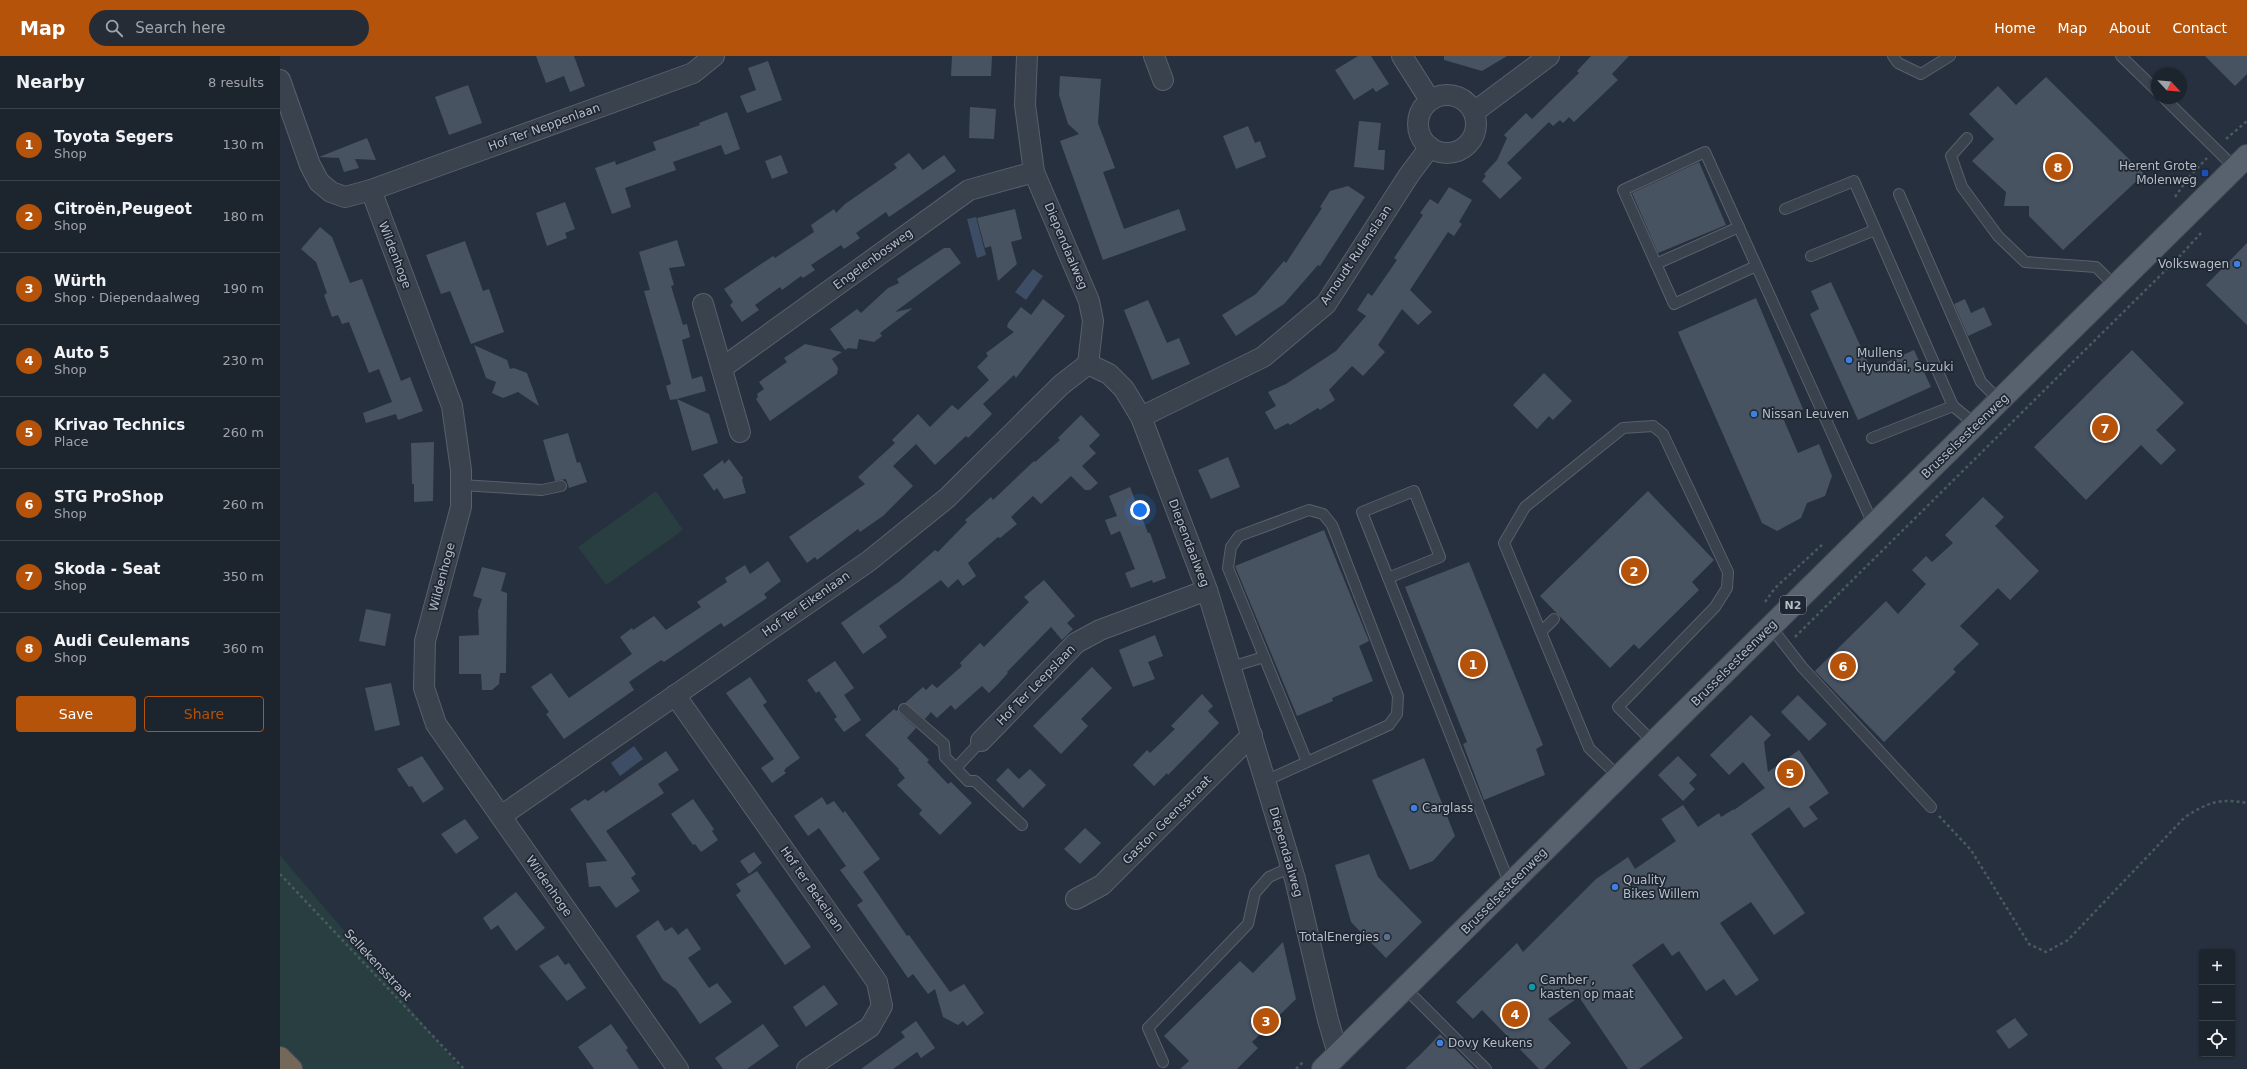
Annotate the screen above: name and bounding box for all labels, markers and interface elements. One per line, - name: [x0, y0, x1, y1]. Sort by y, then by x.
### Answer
- search box: [89, 10, 369, 46]
- text: Map: [20, 17, 65, 39]
- icon: search: [103, 17, 125, 39]
- text: Search here: [135, 19, 225, 37]
- text: Home: [1994, 20, 2036, 36]
- text: Map: [2058, 20, 2087, 36]
- text: About: [2109, 20, 2151, 36]
- text: Contact: [2173, 20, 2227, 36]
- north arrow: [2151, 68, 2187, 104]
- text: Nearby: [16, 72, 85, 92]
- text: 8 results: [208, 75, 264, 90]
- street label: Hof Ter Neppenlaan: [486, 100, 602, 154]
- text: Toyota Segers: [54, 128, 173, 146]
- text: 1: [24, 137, 34, 152]
- text: 130 m: [222, 137, 264, 152]
- text: Shop: [54, 146, 87, 161]
- pin: 8: [2045, 152, 2071, 182]
- place label: Herent Grote Molenweg: [2119, 159, 2197, 187]
- marker: Herent Grote Molenweg: [2200, 168, 2210, 178]
- text: Citroën,Peugeot: [54, 200, 192, 218]
- street label: Diependaalweg: [1041, 200, 1091, 292]
- street label: Arnoudt Rulenslaan: [1317, 202, 1395, 308]
- text: 2: [24, 209, 34, 224]
- text: 180 m: [222, 209, 264, 224]
- text: Shop: [54, 218, 87, 233]
- street label: Wildenhoge: [376, 219, 414, 291]
- street label: Engelenbosweg: [831, 226, 915, 292]
- place label: Volkswagen: [2158, 257, 2229, 271]
- marker: Volkswagen: [2232, 259, 2242, 269]
- text: Würth: [54, 272, 106, 290]
- text: 3: [24, 281, 34, 296]
- text: 190 m: [222, 281, 264, 296]
- text: Shop · Diependaalweg: [54, 290, 200, 305]
- text: Auto 5: [54, 344, 109, 362]
- place label: Mullens Hyundai, Suzuki: [1857, 346, 1954, 374]
- text: 4: [24, 353, 34, 368]
- text: 230 m: [222, 353, 264, 368]
- marker: Mullens Hyundai, Suzuki: [1844, 355, 1854, 365]
- text: Shop: [54, 362, 87, 377]
- street label: Brusselsesteenweg: [1918, 391, 2012, 481]
- place label: Nissan Leuven: [1762, 407, 1849, 421]
- marker: Nissan Leuven: [1749, 409, 1759, 419]
- pin: 7: [2092, 413, 2118, 443]
- text: Krivao Technics: [54, 416, 185, 434]
- text: 5: [24, 425, 34, 440]
- text: 260 m: [222, 425, 264, 440]
- text: Place: [54, 434, 89, 449]
- text: STG ProShop: [54, 488, 164, 506]
- text: 6: [24, 497, 34, 512]
- text: 260 m: [222, 497, 264, 512]
- street label: Diependaalweg: [1166, 497, 1212, 589]
- your location: [1130, 500, 1150, 520]
- text: Shop: [54, 506, 87, 521]
- street label: Wildenhoge: [426, 541, 458, 613]
- pin: 2: [1621, 556, 1647, 586]
- text: Skoda - Seat: [54, 560, 160, 578]
- street label: Hof Ter Eikenlaan: [759, 568, 853, 640]
- text: 7: [24, 569, 34, 584]
- text: 350 m: [222, 569, 264, 584]
- text: Shop: [54, 578, 87, 593]
- road number: N2: [1780, 596, 1806, 614]
- street label: Brusselsesteenweg: [1688, 617, 1780, 709]
- text: Audi Ceulemans: [54, 632, 190, 650]
- text: 8: [24, 641, 34, 656]
- text: 360 m: [222, 641, 264, 656]
- street label: Hof Ter Leepslaan: [994, 642, 1078, 728]
- pin: 1: [1460, 649, 1486, 679]
- text: Shop: [54, 650, 87, 665]
- pin: 6: [1830, 651, 1856, 681]
- button: Save: [16, 696, 136, 732]
- button: Share: [144, 696, 264, 732]
- pin: 5: [1777, 758, 1803, 788]
- street label: Gaston Geensstraat: [1120, 773, 1214, 867]
- place label: Carglass: [1422, 801, 1473, 815]
- marker: Carglass: [1409, 803, 1419, 813]
- street label: Diependaalweg: [1266, 805, 1306, 899]
- street label: Hof ter Bekelaan: [777, 844, 847, 934]
- street label: Brusselsesteenweg: [1458, 845, 1550, 937]
- street label: Wildenhoge: [523, 853, 575, 919]
- place label: Quality Bikes Willem: [1623, 873, 1699, 901]
- marker: Quality Bikes Willem: [1610, 882, 1620, 892]
- street label: Sellekensstraat: [341, 927, 415, 1004]
- place label: TotalEnergies: [1298, 930, 1379, 944]
- marker: TotalEnergies: [1382, 932, 1392, 942]
- map controls: [2199, 949, 2235, 1057]
- button: +: [2199, 949, 2235, 985]
- place label: Camber , kasten op maat: [1540, 973, 1634, 1001]
- marker: Camber , kasten op maat: [1527, 982, 1537, 992]
- button: −: [2199, 985, 2235, 1021]
- pin: 4: [1502, 999, 1528, 1029]
- pin: 3: [1253, 1006, 1279, 1036]
- button: locate: [2199, 1021, 2235, 1057]
- place label: Dovy Keukens: [1448, 1036, 1533, 1050]
- marker: Dovy Keukens: [1435, 1038, 1445, 1048]

